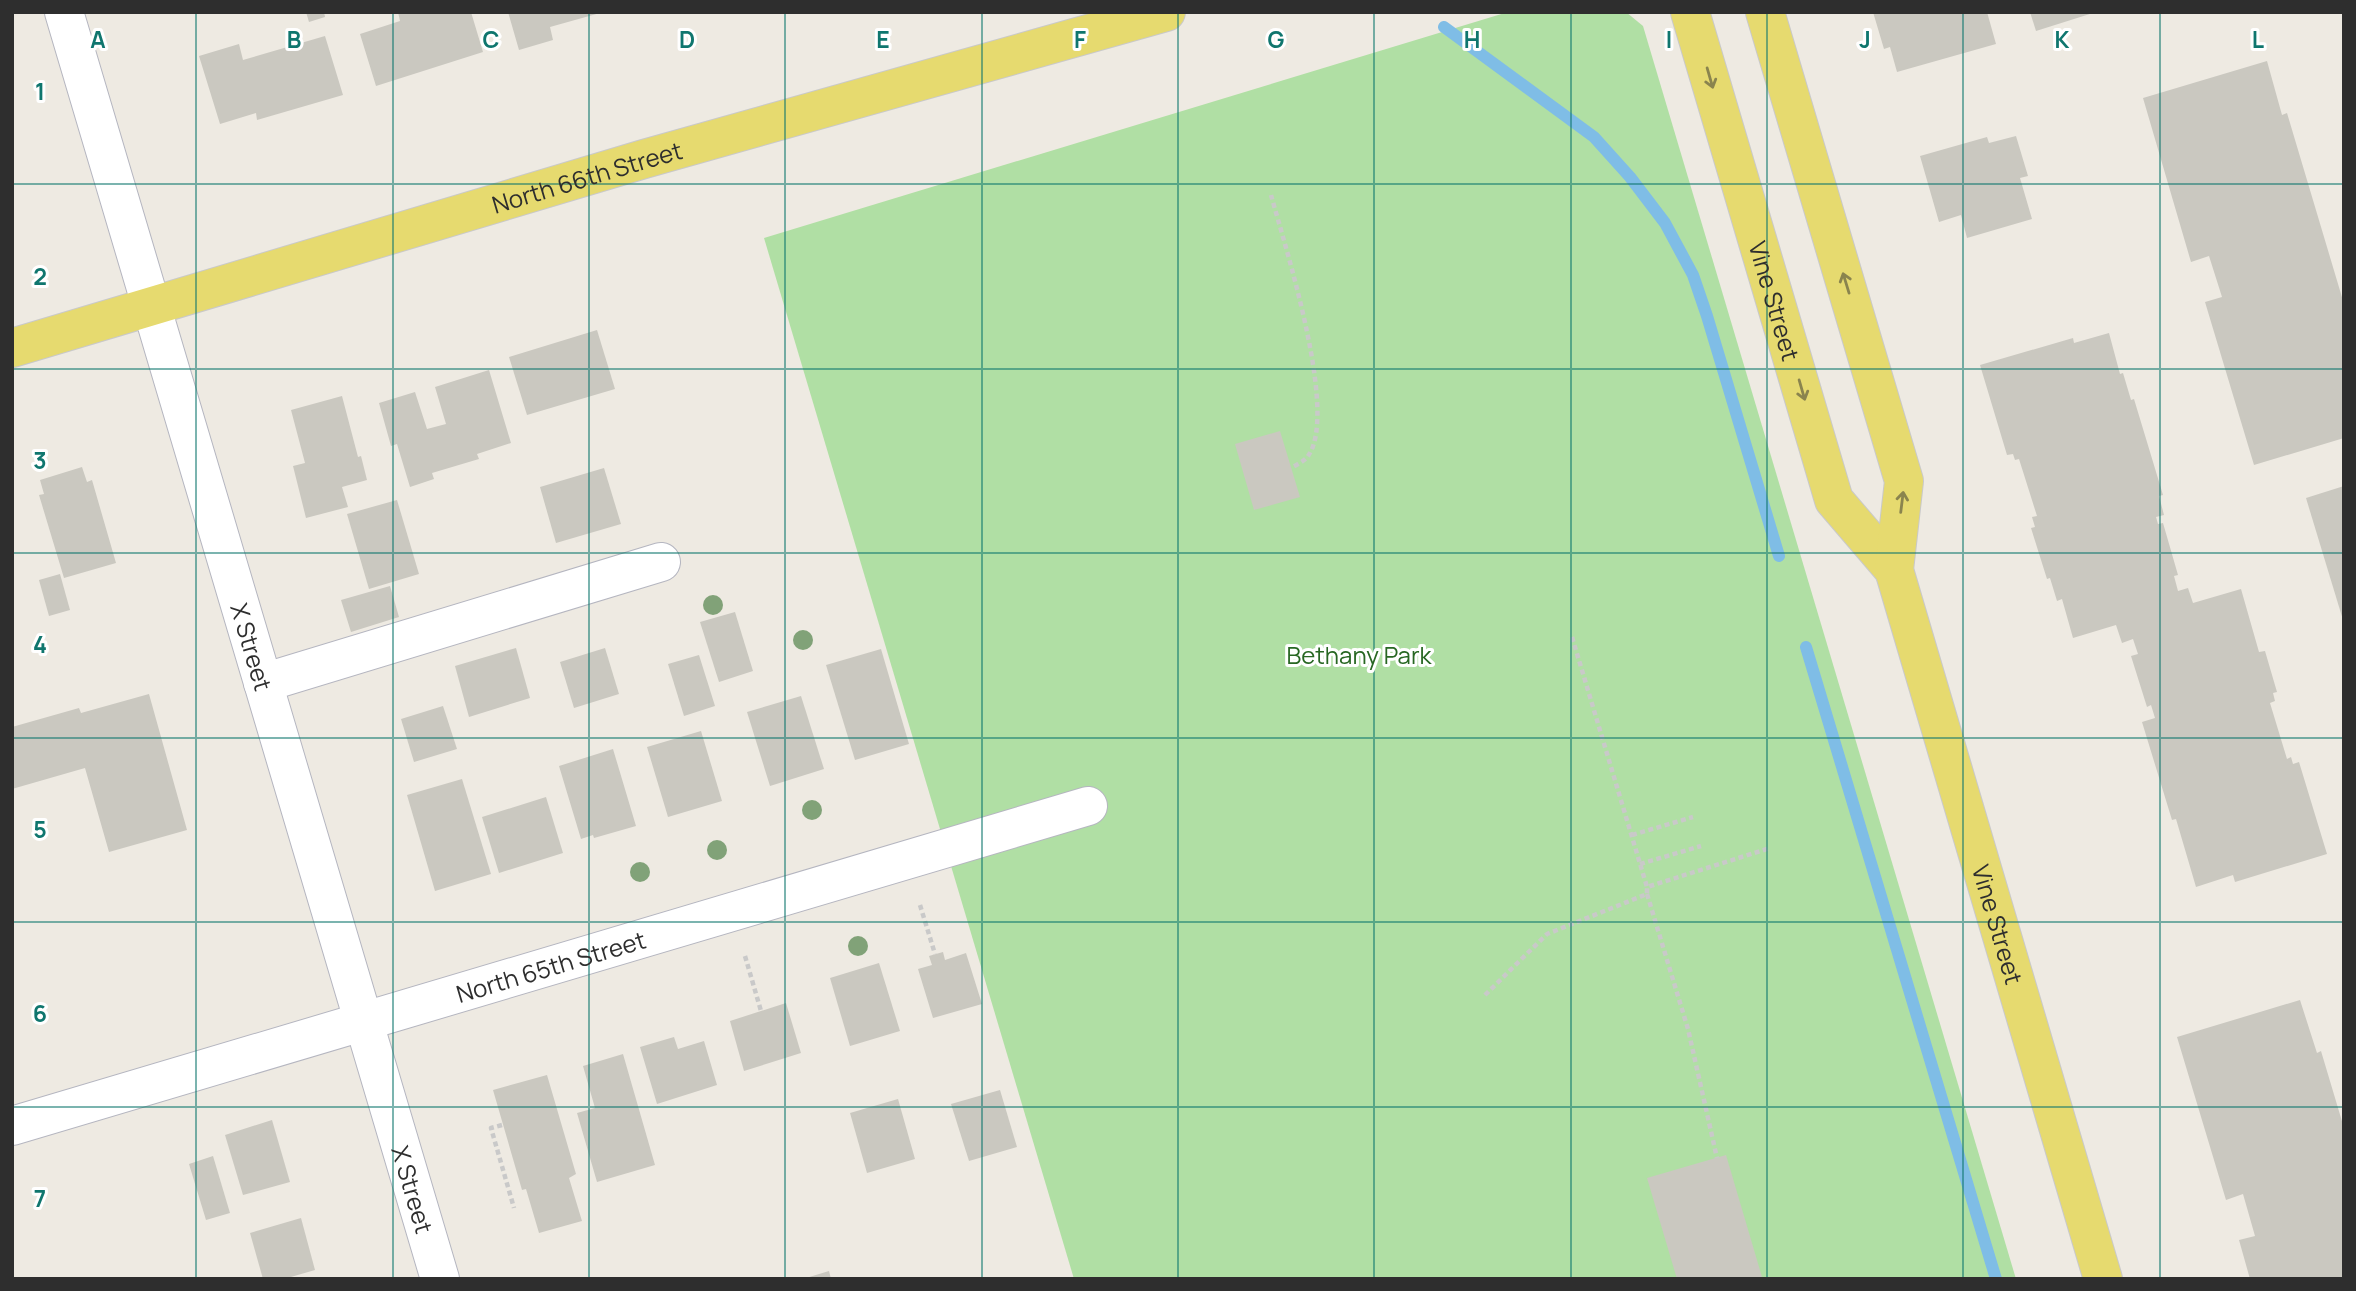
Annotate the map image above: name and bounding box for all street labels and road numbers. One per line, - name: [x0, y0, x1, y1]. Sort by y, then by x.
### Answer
- street label: North 66th Street: [488, 133, 686, 220]
- street label: Vine Street: [1742, 237, 1808, 364]
- street label: X Street: [224, 599, 281, 694]
- street label: Vine Street: [1965, 860, 2032, 988]
- street label: North 65th Street: [452, 922, 649, 1010]
- street label: X Street: [385, 1141, 442, 1237]

